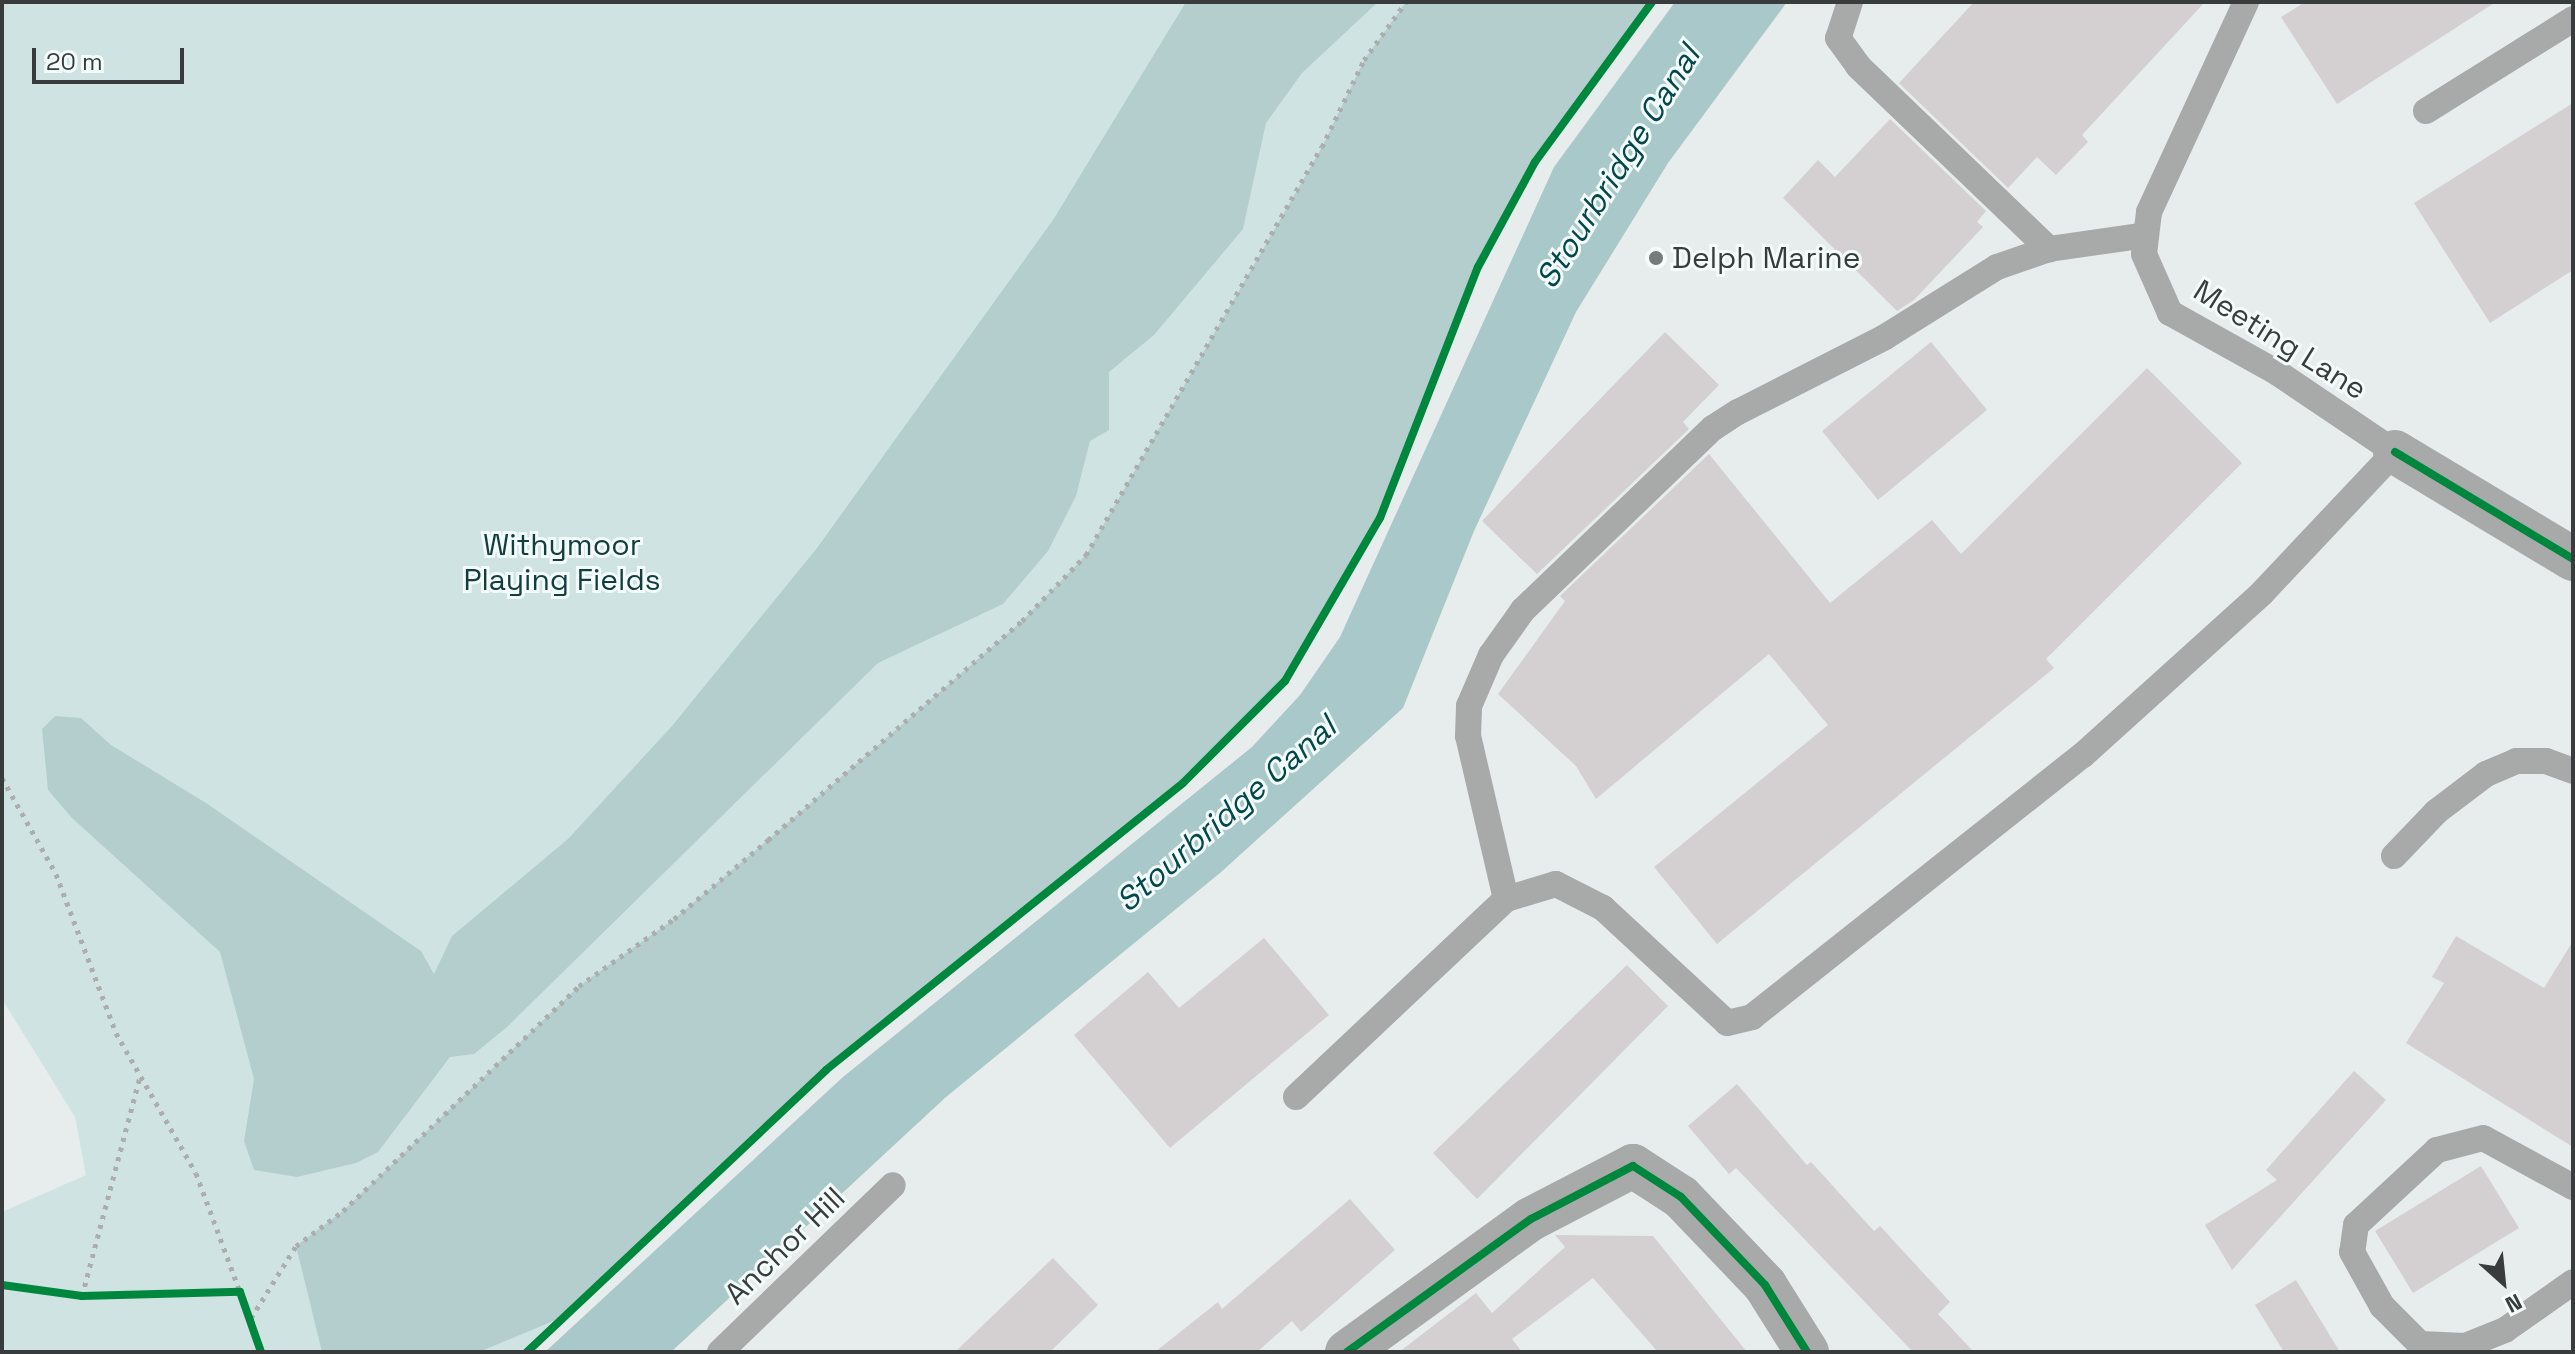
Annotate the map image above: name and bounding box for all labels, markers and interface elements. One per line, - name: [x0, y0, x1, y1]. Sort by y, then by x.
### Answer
- scale bar: [36, 32, 188, 82]
- water label: Stourbridge Canal: [1528, 39, 1708, 295]
- text: 20 m: [46, 46, 103, 77]
- place label: Delph Marine: [1672, 240, 1860, 276]
- marker: Delph Marine: [1647, 249, 1665, 267]
- street label: Meeting Lane: [2187, 272, 2373, 408]
- park label: Withymoor Playing Fields: [463, 527, 661, 598]
- water label: Stourbridge Canal: [1108, 708, 1344, 920]
- street label: Anchor Hill: [717, 1180, 853, 1312]
- north arrow: [2463, 1242, 2543, 1322]
- text: N: [2501, 1288, 2527, 1319]

